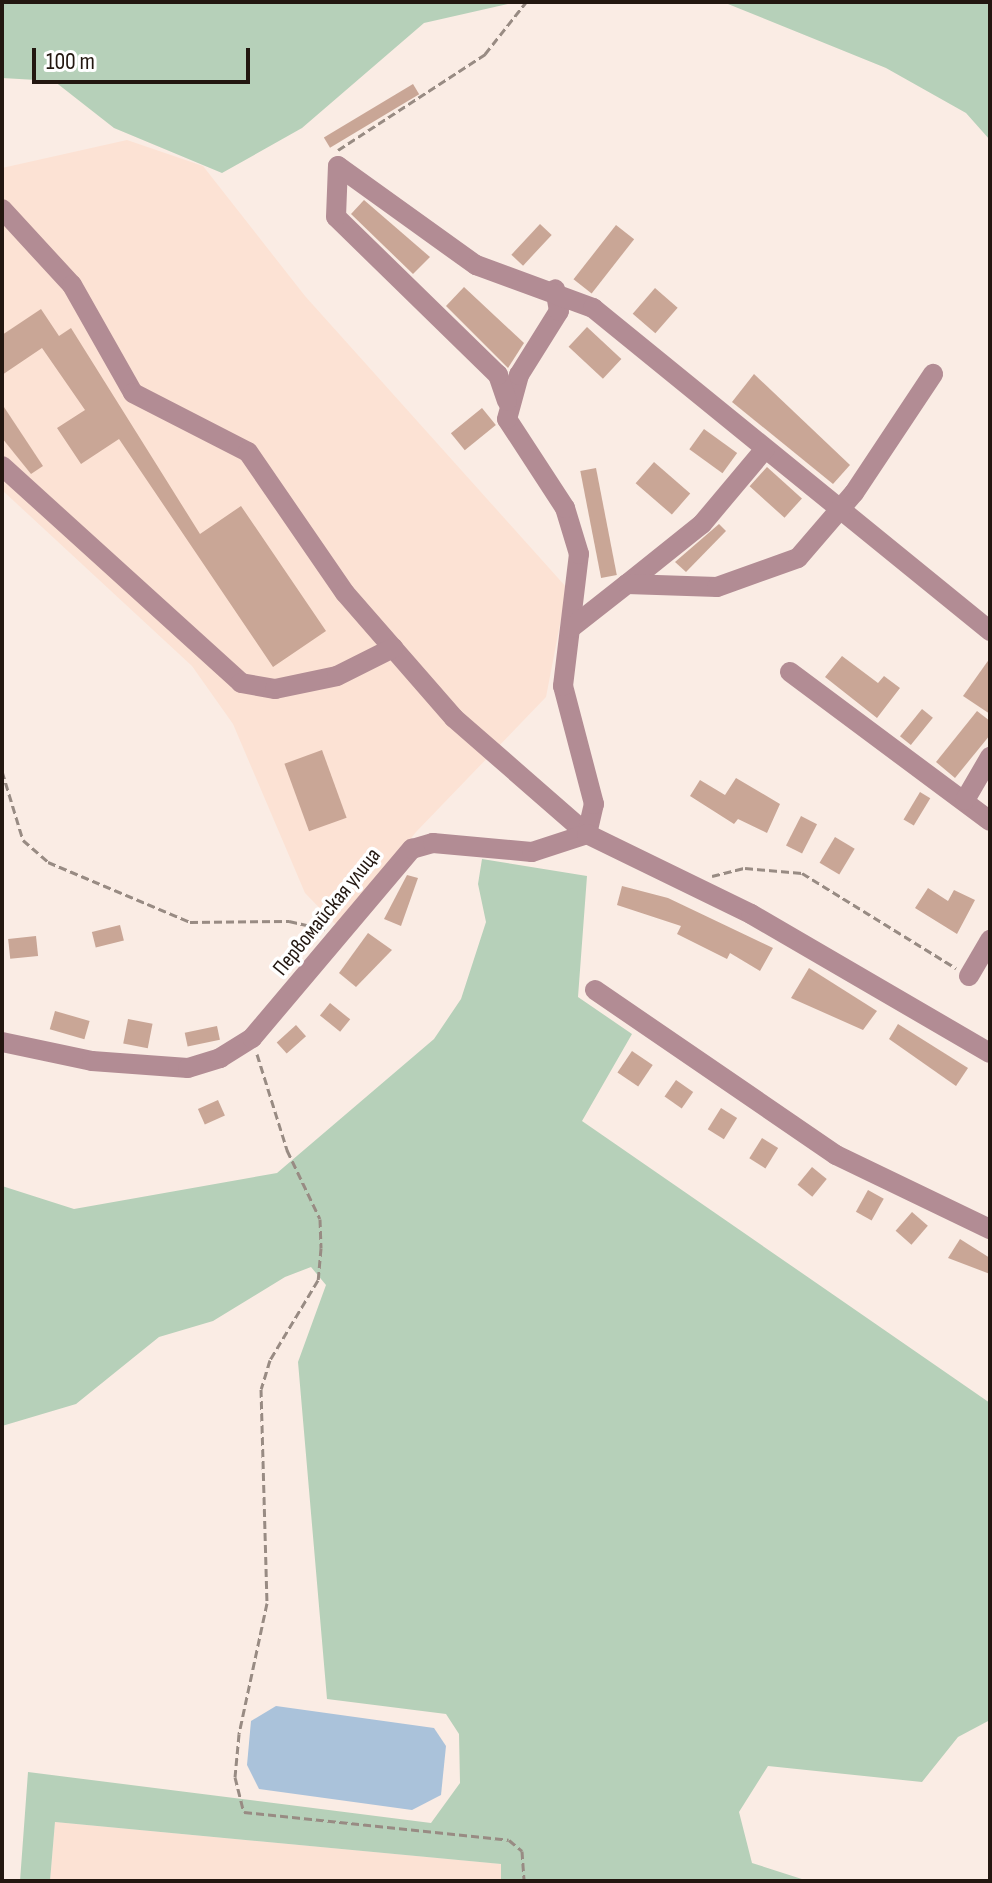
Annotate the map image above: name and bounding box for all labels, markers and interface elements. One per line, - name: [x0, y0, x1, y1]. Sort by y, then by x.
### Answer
- scale bar: [36, 32, 254, 82]
- text: 100 m: [46, 47, 95, 76]
- street label: Первомайская улица: [268, 843, 386, 981]

